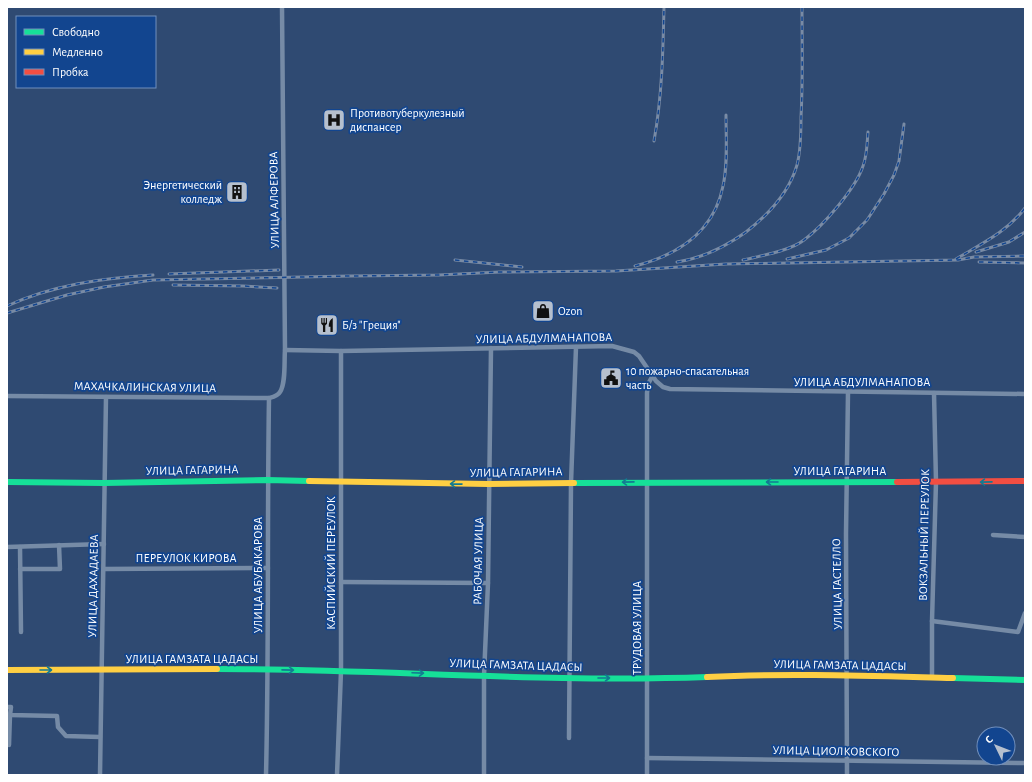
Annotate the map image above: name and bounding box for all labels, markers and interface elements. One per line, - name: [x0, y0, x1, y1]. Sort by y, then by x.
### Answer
- legend: [16, 16, 156, 88]
- text: Свободно: [52, 26, 100, 38]
- text: Медленно: [52, 46, 103, 58]
- text: Пробка: [52, 66, 89, 78]
- hospital icon: Противотуберкулезный диспансер: [321, 107, 347, 133]
- place label: Противотуберкулезный диспансер: [350, 107, 465, 133]
- street label: УЛИЦА АЛФЕРОВА: [267, 151, 281, 249]
- place label: Энергетический колледж: [143, 179, 222, 205]
- building icon: Энергетический колледж: [224, 179, 250, 205]
- shop icon: Ozon: [530, 298, 556, 324]
- place label: Ozon: [558, 305, 582, 317]
- restaurant icon: Б/з "Греция": [314, 312, 340, 338]
- place label: Б/з "Греция": [342, 319, 401, 331]
- street label: УЛИЦА АБДУЛМАНАПОВА: [476, 331, 612, 345]
- public building icon: 10 пожарно-спасательная часть: [598, 365, 624, 391]
- place label: 10 пожарно-спасательная часть: [626, 365, 749, 391]
- street label: УЛИЦА АБДУЛМАНАПОВА: [794, 376, 930, 388]
- street label: МАХАЧКАЛИНСКАЯ УЛИЦА: [74, 380, 216, 394]
- street label: УЛИЦА ГАГАРИНА: [145, 463, 239, 477]
- street label: УЛИЦА ГАГАРИНА: [469, 465, 563, 479]
- street label: УЛИЦА ГАГАРИНА: [794, 465, 886, 477]
- street label: ВОКЗАЛЬНЫЙ ПЕРЕУЛОК: [916, 469, 931, 601]
- one-way arrow: [622, 478, 635, 486]
- one-way arrow: [766, 478, 779, 486]
- one-way arrow: [980, 478, 993, 486]
- one-way arrow: [450, 480, 463, 488]
- street label: КАСПИЙСКИЙ ПЕРЕУЛОК: [324, 496, 337, 630]
- street label: УЛИЦА АБУБАКАРОВА: [252, 517, 264, 633]
- street label: РАБОЧАЯ УЛИЦА: [471, 517, 485, 605]
- street label: УЛИЦА ДАХАДАЕВА: [86, 534, 100, 638]
- street label: УЛИЦА ГАСТЕЛЛО: [830, 538, 844, 630]
- street label: ПЕРЕУЛОК КИРОВА: [135, 552, 237, 564]
- street label: ТРУДОВАЯ УЛИЦА: [631, 581, 643, 675]
- street label: УЛИЦА ГАМЗАТА ЦАДАСЫ: [125, 653, 259, 665]
- street label: УЛИЦА ГАМЗАТА ЦАДАСЫ: [449, 657, 583, 673]
- street label: УЛИЦА ГАМЗАТА ЦАДАСЫ: [773, 658, 907, 672]
- one-way arrow: [39, 666, 52, 674]
- one-way arrow: [281, 666, 294, 673]
- one-way arrow: [411, 670, 424, 677]
- one-way arrow: [597, 674, 610, 682]
- north arrow: [976, 726, 1016, 766]
- text: С: [983, 734, 995, 746]
- street label: УЛИЦА ЦИОЛКОВСКОГО: [772, 744, 900, 758]

